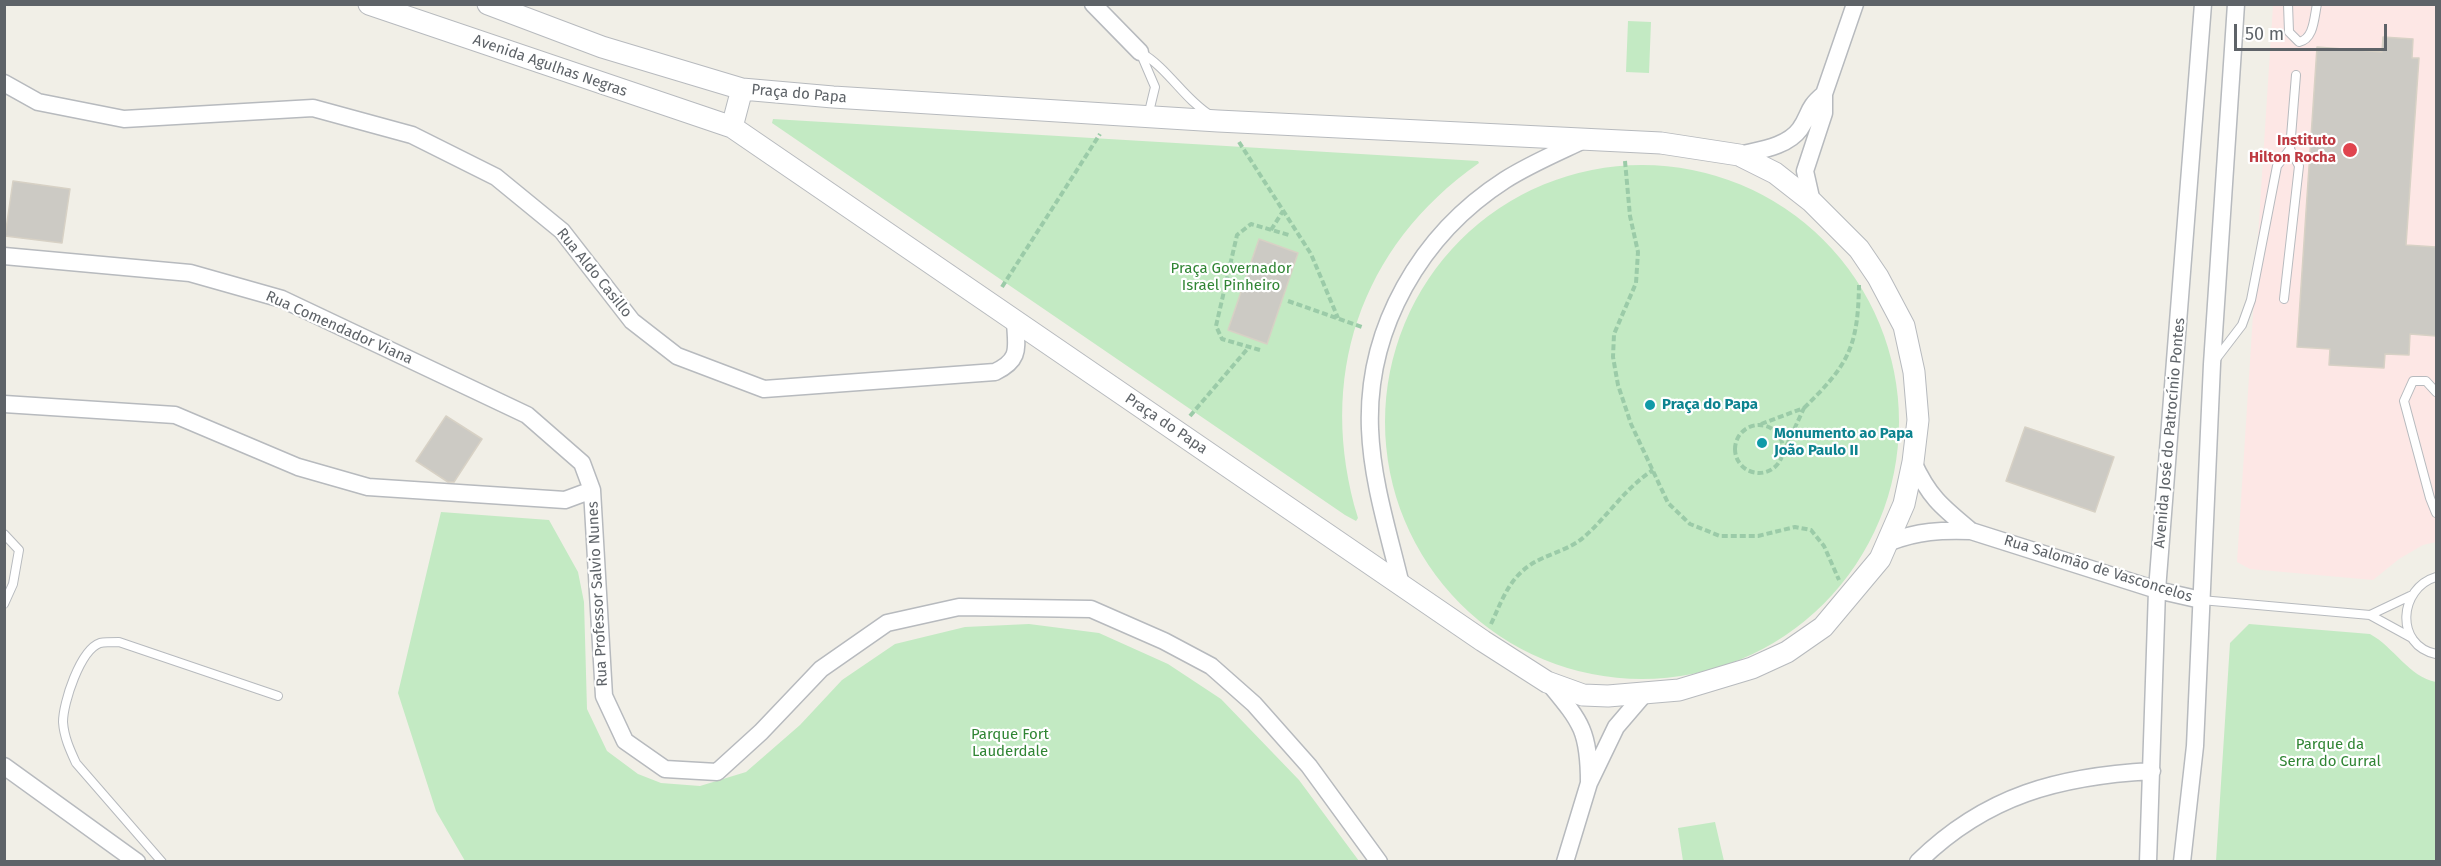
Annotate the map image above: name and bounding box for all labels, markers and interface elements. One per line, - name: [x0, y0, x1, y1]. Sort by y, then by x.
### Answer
- scale bar: [2237, 12, 2390, 50]
- text: 50 m: [2245, 23, 2284, 45]
- street label: Avenida Agulhas Negras: [471, 31, 629, 101]
- street label: Praça do Papa: [751, 81, 847, 107]
- place label: Instituto Hilton Rocha: [2249, 132, 2336, 167]
- marker: Instituto Hilton Rocha: [2341, 141, 2359, 159]
- street label: Rua Aldo Casillo: [553, 225, 635, 321]
- park label: Praça Governador Israel Pinheiro: [1171, 260, 1291, 295]
- street label: Rua Comendador Viana: [263, 287, 415, 369]
- street label: Avenida José do Patrocínio Pontes: [2151, 317, 2189, 549]
- street label: Praça do Papa: [1121, 390, 1211, 458]
- place label: Praça do Papa: [1662, 396, 1758, 414]
- marker: Praça do Papa: [1643, 398, 1657, 412]
- place label: Monumento ao Papa João Paulo II: [1774, 425, 1913, 460]
- marker: Monumento ao Papa João Paulo II: [1755, 436, 1769, 450]
- street label: Rua Professor Salvio Nunes: [584, 501, 612, 687]
- street label: Rua Salomão de Vasconcelos: [2001, 532, 2195, 606]
- park label: Parque Fort Lauderdale: [971, 726, 1049, 761]
- park label: Parque da Serra do Curral: [2279, 736, 2381, 771]

